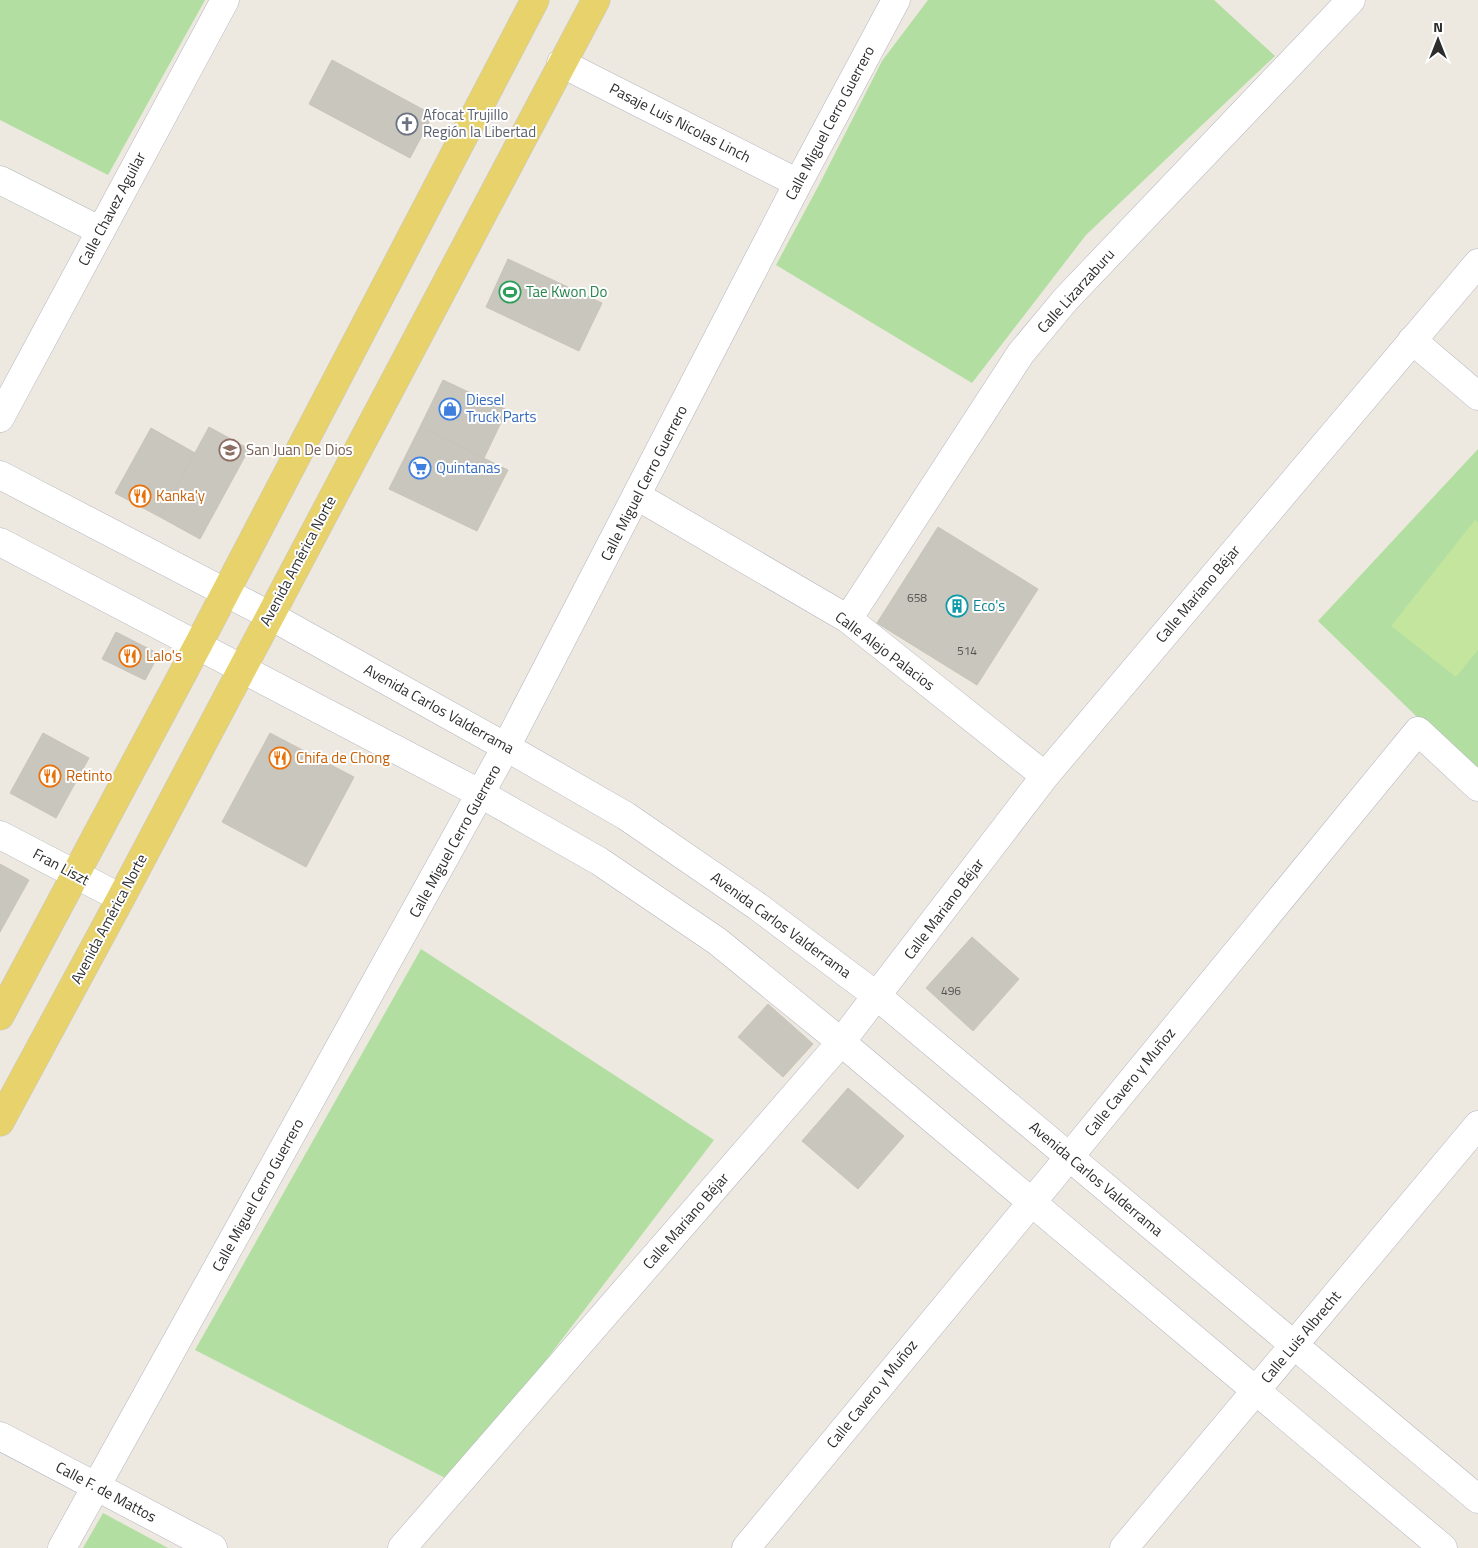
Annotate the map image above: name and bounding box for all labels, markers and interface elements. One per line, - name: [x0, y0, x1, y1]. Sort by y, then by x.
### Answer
- north arrow: [1413, 15, 1463, 65]
- text: N: [1433, 16, 1443, 37]
- street label: Calle Miguel Cerro Guerrero: [779, 41, 880, 204]
- street label: Pasaje Luis Nicolas Linch: [606, 77, 755, 168]
- place label: Afocat Trujillo Región la Libertad: [423, 103, 536, 143]
- church icon: Afocat Trujillo Región la Libertad: [395, 112, 419, 136]
- street label: Calle Chavez Aguilar: [72, 148, 151, 270]
- street label: Calle Lizarzaburu: [1031, 243, 1120, 338]
- sports icon: Tae Kwon Do: [498, 280, 522, 304]
- place label: Tae Kwon Do: [526, 280, 607, 303]
- place label: Diesel Truck Parts: [466, 388, 537, 428]
- shop icon: Diesel Truck Parts: [438, 397, 462, 421]
- street label: Calle Miguel Cerro Guerrero: [594, 401, 693, 565]
- school or university icon: San Juan De Dios: [218, 438, 242, 462]
- place label: San Juan De Dios: [246, 438, 353, 461]
- supermarket icon: Quintanas: [408, 456, 432, 480]
- place label: Quintanas: [436, 456, 501, 479]
- restaurant icon: Kanka'y: [128, 484, 152, 508]
- place label: Kanka'y: [156, 484, 205, 507]
- street label: Avenida América Norte: [254, 492, 342, 630]
- street label: Calle Mariano Béjar: [1150, 540, 1246, 648]
- house number: 658: [907, 588, 927, 607]
- building icon: Eco's: [945, 594, 969, 618]
- place label: Eco's: [973, 594, 1005, 617]
- street label: Calle Alejo Palacios: [830, 605, 940, 696]
- house number: 514: [957, 641, 977, 660]
- restaurant icon: Lalo's: [118, 644, 142, 668]
- place label: Lalo's: [146, 644, 182, 667]
- street label: Avenida Carlos Valderrama: [360, 658, 519, 760]
- restaurant icon: Chifa de Chong: [268, 746, 292, 770]
- place label: Chifa de Chong: [296, 746, 390, 769]
- street label: Calle Miguel Cerro Guerrero: [403, 760, 506, 922]
- restaurant icon: Retinto: [38, 764, 62, 788]
- place label: Retinto: [66, 764, 112, 787]
- street label: Fran Liszt: [29, 842, 94, 891]
- street label: Avenida América Norte: [65, 850, 153, 988]
- street label: Calle Mariano Béjar: [898, 853, 989, 964]
- street label: Avenida Carlos Valderrama: [706, 866, 857, 984]
- house number: 496: [941, 981, 961, 1000]
- street label: Calle Cavero y Muñoz: [1079, 1022, 1181, 1141]
- street label: Calle Miguel Cerro Guerrero: [206, 1114, 309, 1276]
- street label: Avenida Carlos Valderrama: [1024, 1116, 1169, 1242]
- street label: Calle Mariano Béjar: [637, 1167, 734, 1274]
- street label: Calle Luis Albrecht: [1255, 1285, 1347, 1388]
- street label: Calle Cavero y Muñoz: [821, 1334, 923, 1453]
- street label: Calle F. de Mattos: [52, 1455, 161, 1528]

